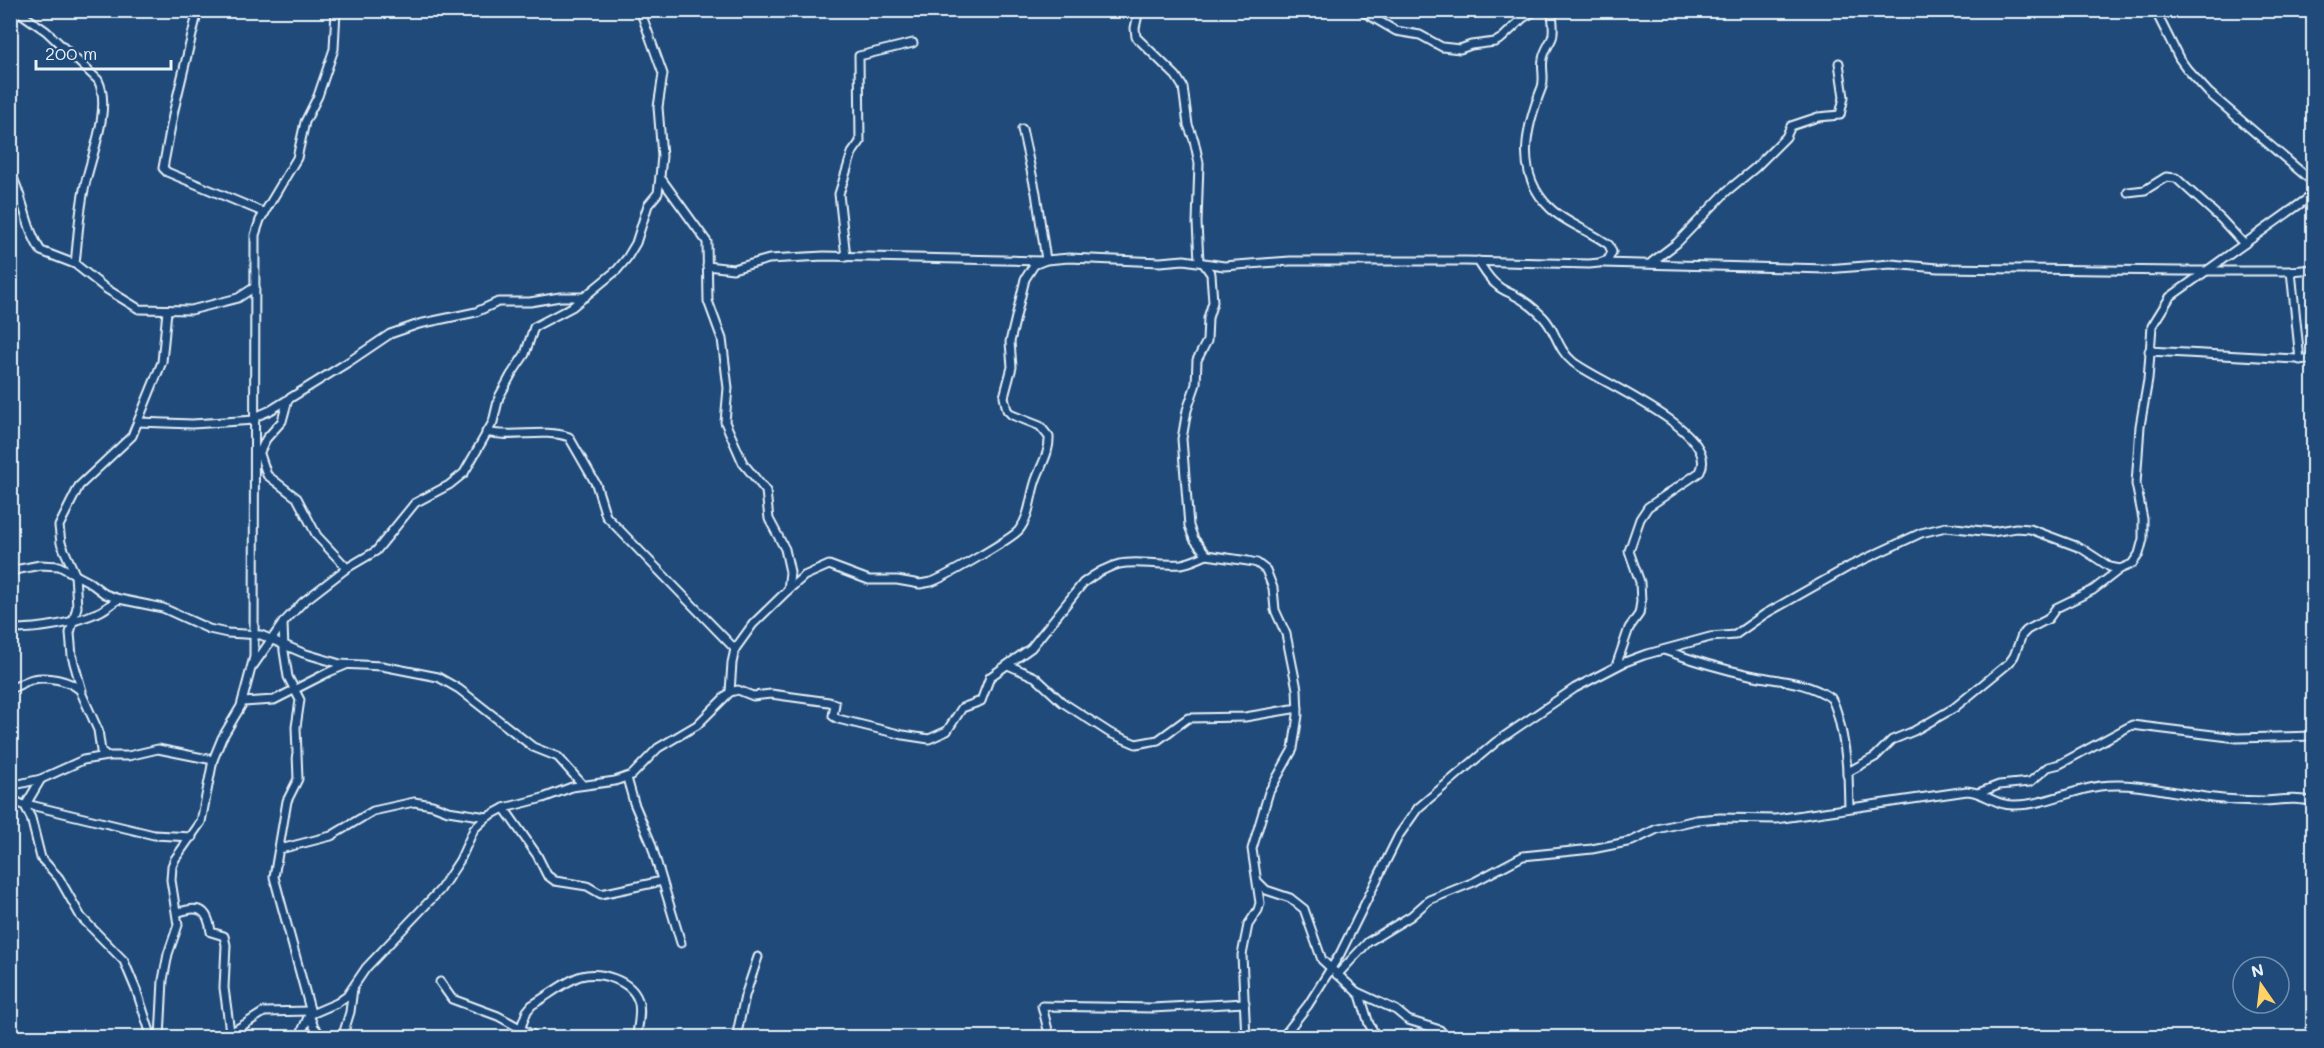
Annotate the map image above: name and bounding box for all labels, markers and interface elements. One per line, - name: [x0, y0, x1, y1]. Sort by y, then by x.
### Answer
- scale bar: [36, 33, 171, 71]
- text: 200 m: [45, 41, 97, 65]
- north arrow: [2231, 955, 2291, 1015]
- text: N: [2249, 958, 2266, 982]

